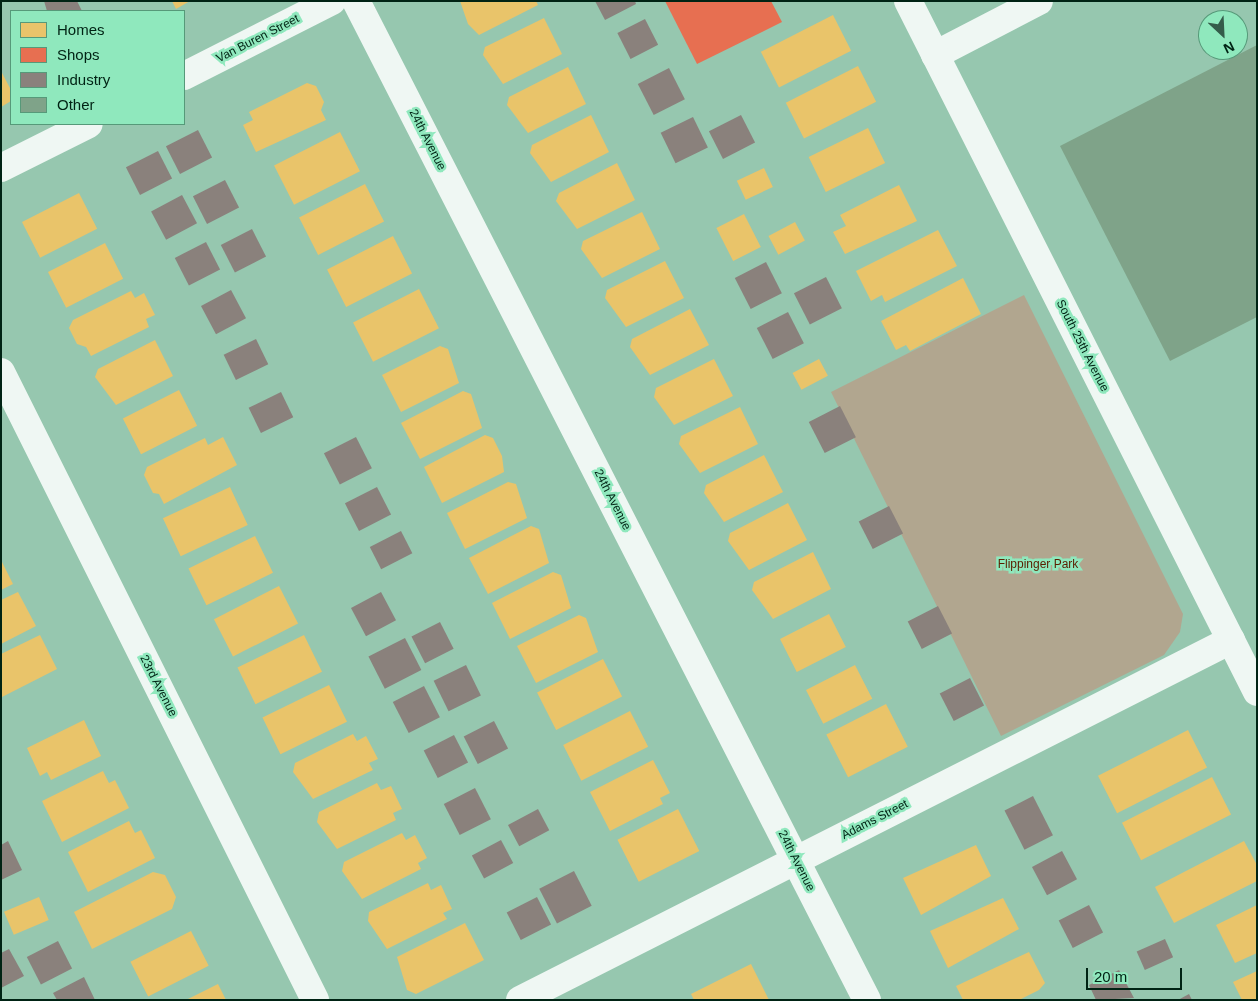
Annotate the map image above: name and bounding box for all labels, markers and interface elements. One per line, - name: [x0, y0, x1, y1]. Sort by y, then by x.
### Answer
- legend: [10, 10, 185, 125]
- north arrow: [1198, 10, 1248, 60]
- street label: Van Buren Street: [214, 12, 302, 66]
- text: Homes: [57, 21, 105, 38]
- text: N: [1221, 38, 1237, 57]
- text: Shops: [57, 46, 100, 63]
- text: Industry: [57, 71, 110, 88]
- text: Other: [57, 96, 95, 113]
- street label: 24th Avenue: [405, 107, 449, 173]
- street label: South 25th Avenue: [1052, 297, 1112, 395]
- street label: 24th Avenue: [590, 467, 634, 533]
- park label: Flippinger Park: [998, 558, 1078, 572]
- street label: 23rd Avenue: [136, 653, 180, 719]
- street label: Adams Street: [839, 797, 911, 843]
- street label: 24th Avenue: [774, 828, 818, 894]
- scale bar: [1088, 958, 1184, 990]
- text: 20 m: [1094, 968, 1127, 985]

